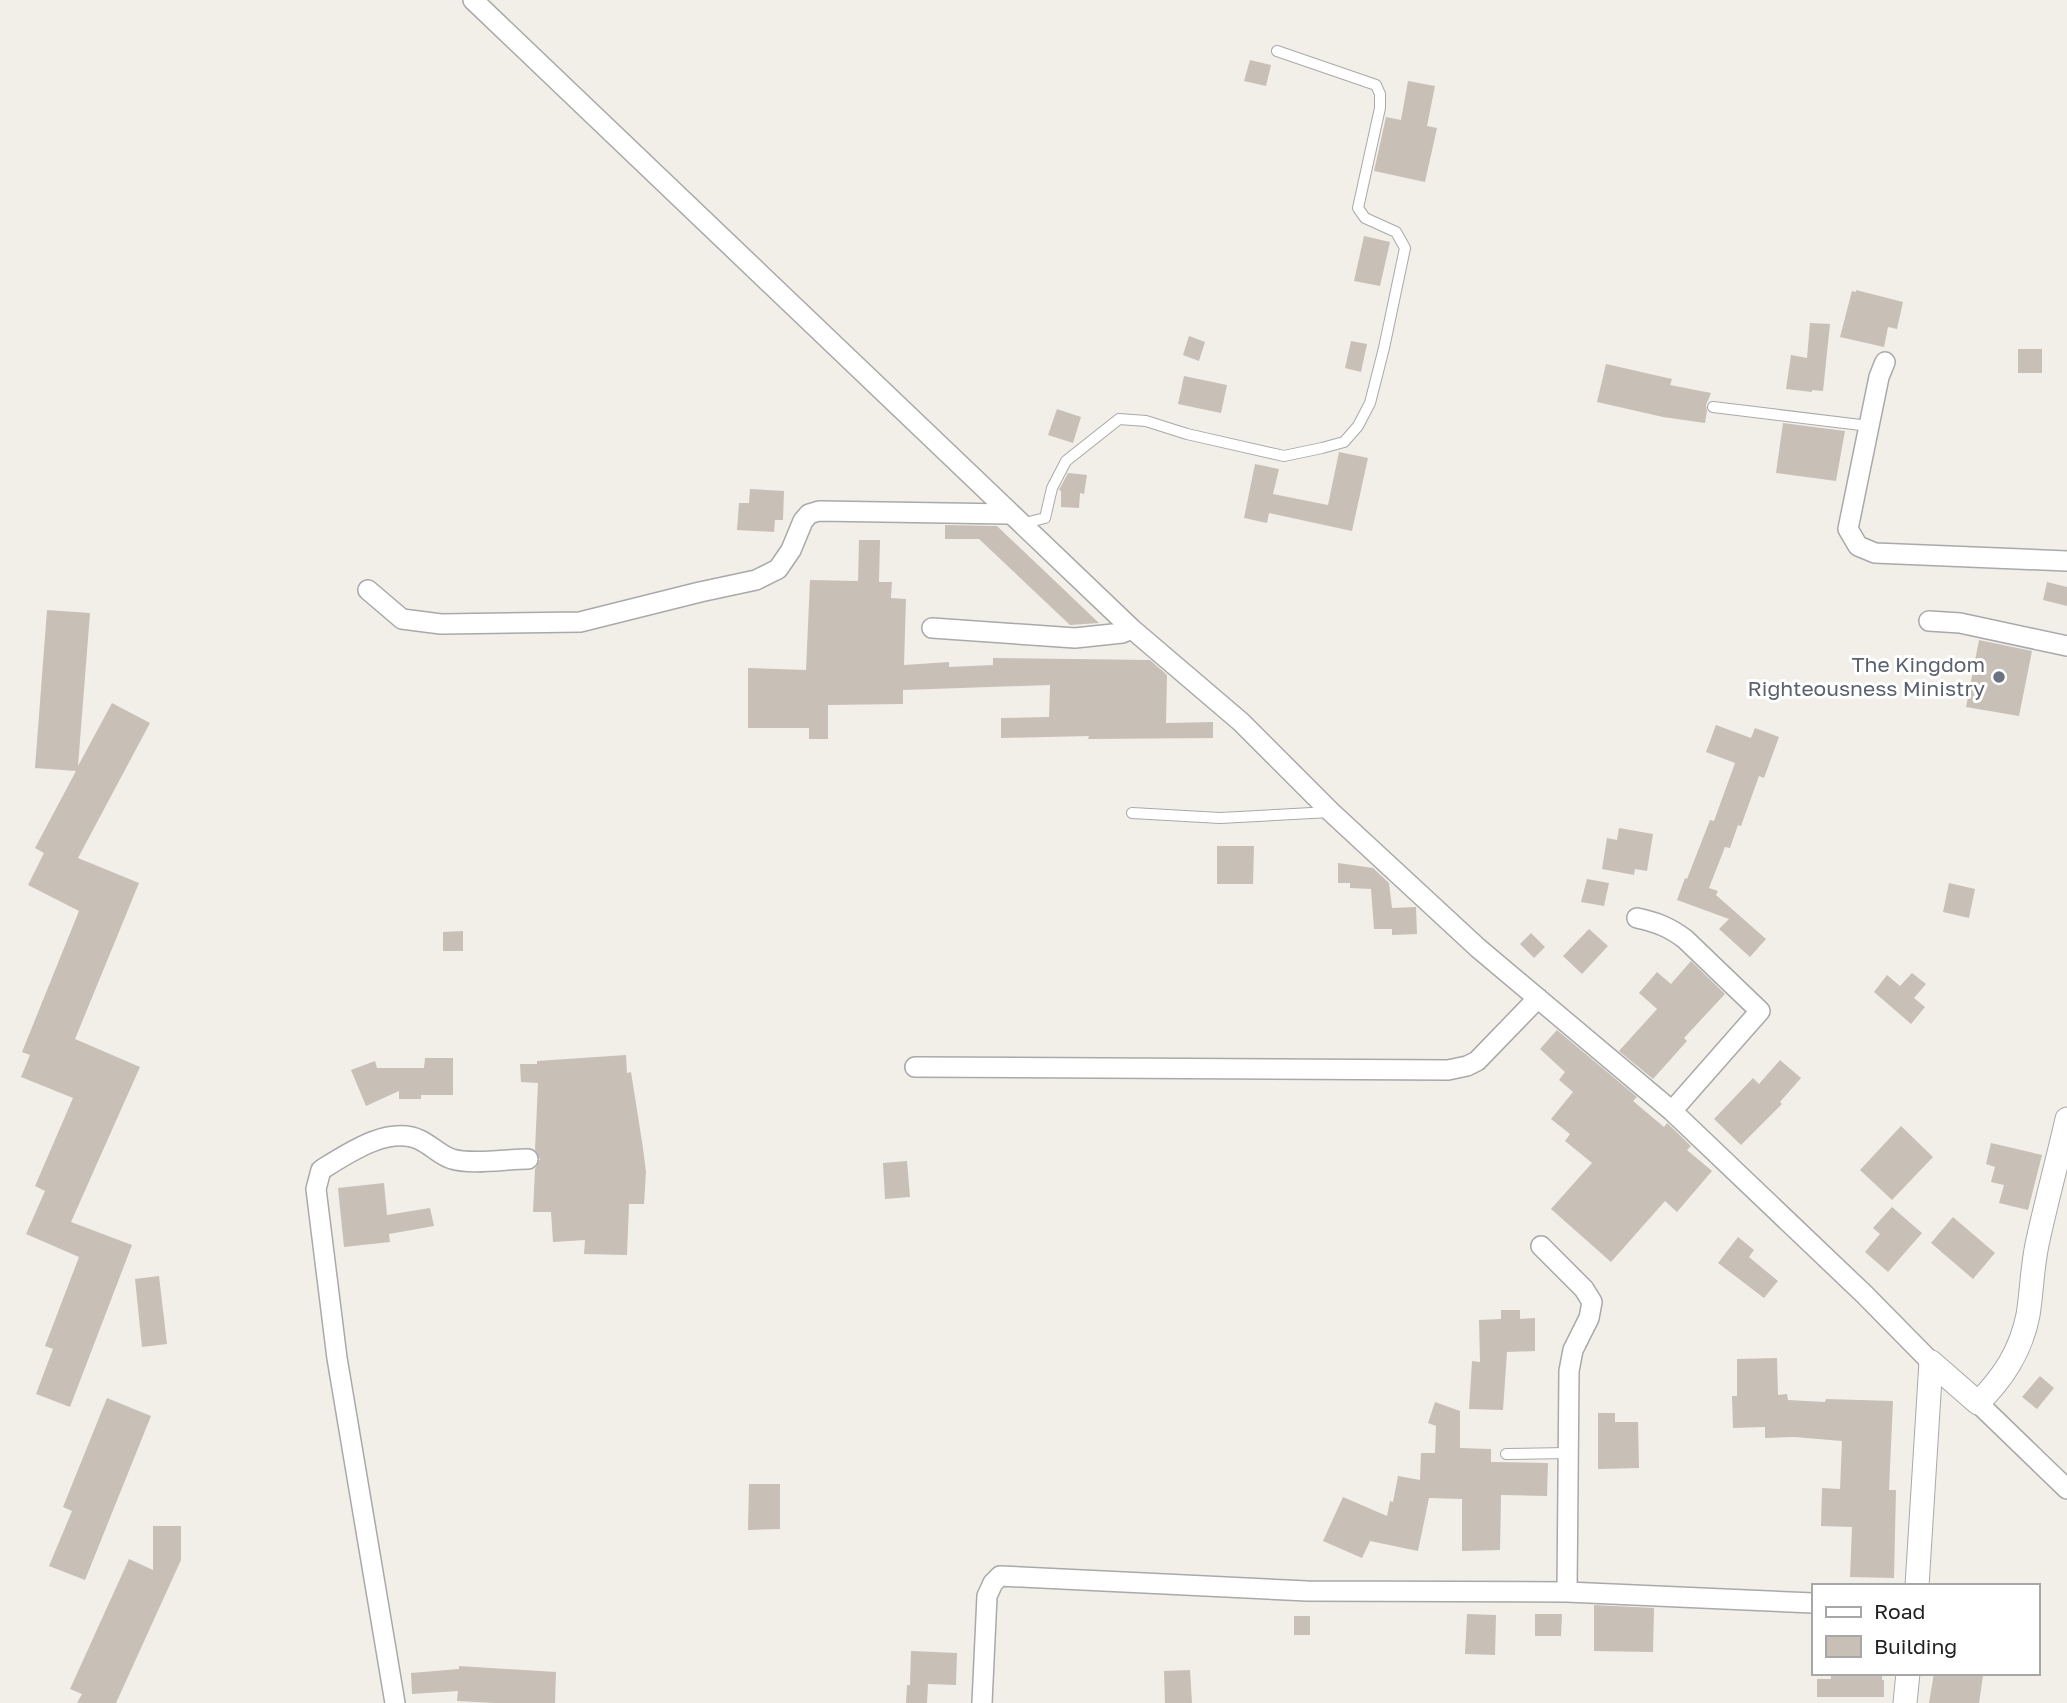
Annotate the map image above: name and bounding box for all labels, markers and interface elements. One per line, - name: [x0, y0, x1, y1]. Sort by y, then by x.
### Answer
- place label: The Kingdom Righteousness Ministry: [1748, 651, 1985, 701]
- marker: The Kingdom Righteousness Ministry: [1991, 669, 2007, 685]
- legend: [1812, 1584, 2039, 1675]
- text: Road: [1874, 1598, 1925, 1624]
- text: Building: [1874, 1633, 1957, 1659]

